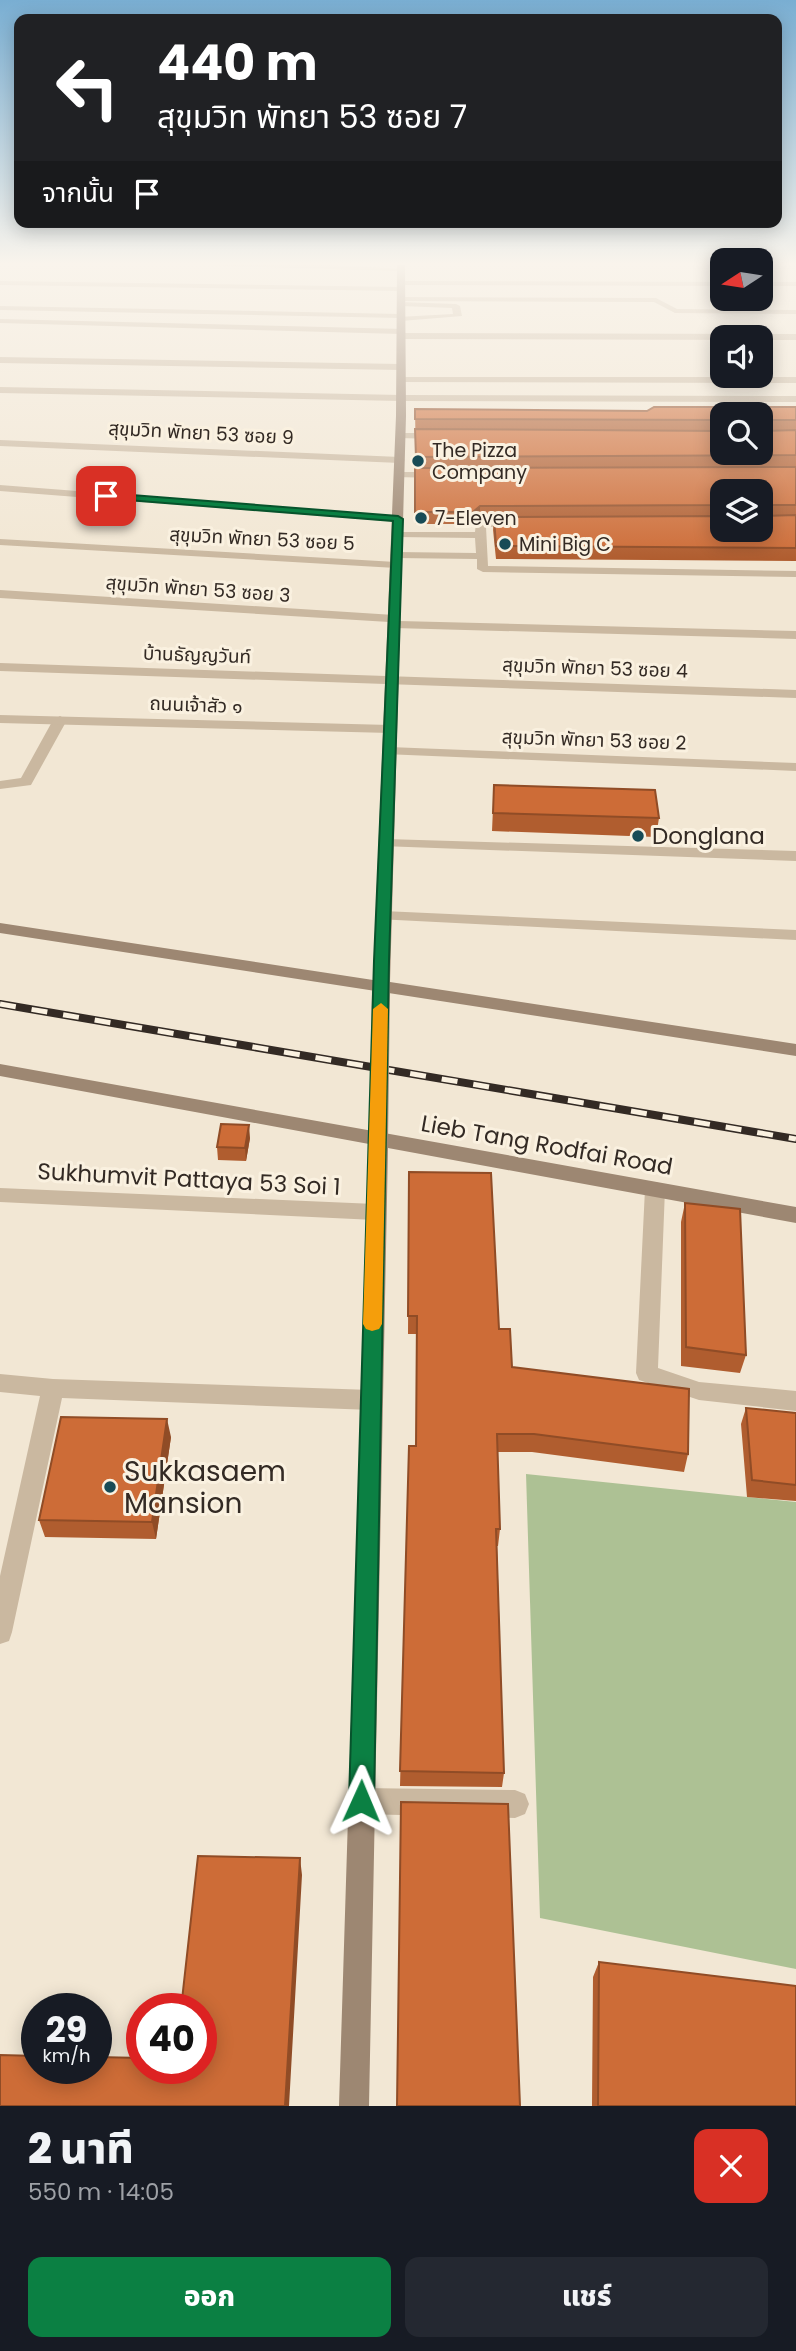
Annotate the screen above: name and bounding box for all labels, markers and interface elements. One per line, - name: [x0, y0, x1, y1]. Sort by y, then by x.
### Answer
- text: 440 m: [157, 29, 318, 97]
- icon: left: [42, 42, 133, 133]
- text: สุขุมวิท พัทยา 53 ซอย 7: [157, 94, 467, 139]
- text: จากนั้น: [42, 175, 114, 211]
- icon: arrive: [128, 175, 166, 213]
- north arrow: [710, 248, 774, 312]
- map controls: [710, 248, 773, 542]
- button: sound: [710, 325, 773, 388]
- button: search: [710, 402, 773, 465]
- street label: สุขุมวิท พัทยา 53 ซอย 9: [108, 415, 294, 451]
- place label: The Pizza Company: [432, 437, 527, 486]
- marker: The Pizza Company: [410, 453, 426, 469]
- pin: [76, 466, 136, 526]
- icon: arrive: [87, 477, 125, 515]
- button: layers: [710, 479, 773, 542]
- place label: 7-Eleven: [435, 505, 517, 532]
- marker: 7-Eleven: [413, 510, 429, 526]
- street label: สุขุมวิท พัทยา 53 ซอย 5: [169, 521, 355, 557]
- place label: Mini Big C: [519, 531, 611, 558]
- marker: Mini Big C: [497, 536, 513, 552]
- street label: สุขุมวิท พัทยา 53 ซอย 3: [105, 569, 291, 609]
- street label: บ้านธัญญวันท์: [142, 640, 252, 670]
- street label: สุขุมวิท พัทยา 53 ซอย 4: [502, 651, 688, 685]
- street label: ถนนเจ้าสัว ๑: [149, 690, 243, 720]
- street label: สุขุมวิท พัทยา 53 ซอย 2: [501, 723, 687, 757]
- place label: Donglana: [652, 820, 765, 852]
- marker: Donglana: [630, 828, 646, 844]
- street label: Lieb Tang Rodfai Road: [419, 1107, 675, 1183]
- street label: Sukhumvit Pattaya 53 Soi 1: [37, 1155, 341, 1203]
- place label: Sukkasaem Mansion: [124, 1452, 286, 1523]
- marker: Sukkasaem Mansion: [102, 1479, 118, 1495]
- position arrow: [324, 1764, 398, 1838]
- speed limit sign: 40: [126, 1993, 217, 2084]
- text: 29: [46, 2005, 87, 2054]
- text: km/h: [43, 2043, 90, 2068]
- text: 2 นาที: [28, 2119, 134, 2178]
- button: close: [694, 2129, 768, 2203]
- text: 550 m · 14:05: [28, 2176, 174, 2208]
- button: ออก: [28, 2257, 391, 2337]
- button: แชร์: [405, 2257, 768, 2337]

